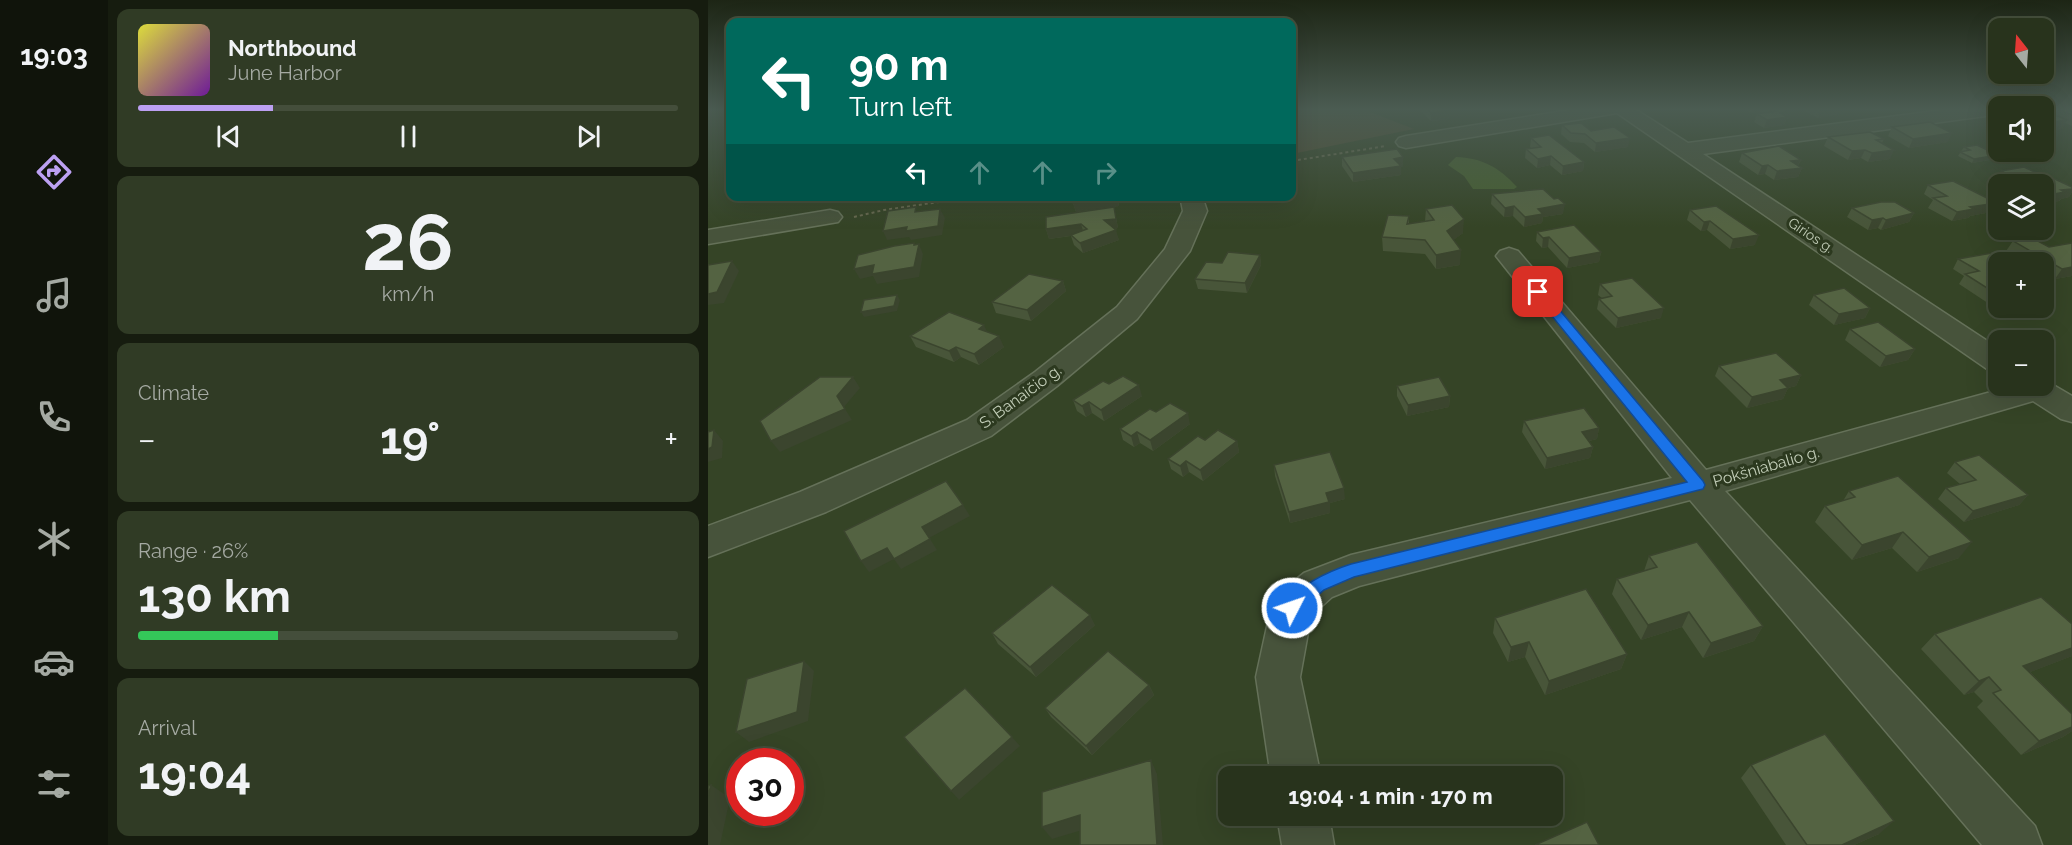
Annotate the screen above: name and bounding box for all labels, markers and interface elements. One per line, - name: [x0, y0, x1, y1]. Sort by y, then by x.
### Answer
- north arrow: [1988, 18, 2054, 84]
- map controls: [1988, 18, 2054, 396]
- text: Northbound: [228, 35, 357, 61]
- text: 19:03: [20, 40, 88, 71]
- text: 90 m: [849, 41, 949, 90]
- icon: left: [750, 42, 828, 120]
- text: June Harbor: [228, 61, 342, 85]
- text: Turn left: [849, 91, 952, 122]
- button: sound: [1988, 96, 2054, 162]
- icon: previous: [212, 120, 245, 153]
- icon: pause: [392, 120, 425, 153]
- icon: next: [572, 120, 605, 153]
- icon: directions: [33, 151, 75, 193]
- icon: left: [900, 156, 933, 189]
- icon: ahead: [963, 156, 996, 189]
- icon: ahead: [1026, 156, 1059, 189]
- icon: right: [1089, 156, 1122, 189]
- button: layers: [1988, 174, 2054, 240]
- text: 26: [362, 197, 454, 288]
- street label: Girios g.: [1785, 214, 1837, 256]
- button: +: [1988, 252, 2054, 318]
- pin: [1512, 266, 1563, 317]
- icon: music: [33, 274, 75, 316]
- icon: arrive: [1521, 275, 1554, 308]
- text: km/h: [382, 282, 434, 306]
- button: −: [1988, 330, 2054, 396]
- street label: S. Banaičio g.: [976, 360, 1065, 432]
- text: Climate: [138, 381, 209, 405]
- icon: phone: [33, 396, 75, 438]
- text: 19°: [380, 412, 440, 465]
- text: −: [138, 420, 156, 459]
- text: +: [664, 420, 678, 459]
- street label: Pokšniabalio g.: [1711, 442, 1822, 491]
- icon: climate: [33, 518, 75, 560]
- text: Range · 26%: [138, 539, 248, 563]
- text: 130 km: [138, 570, 291, 623]
- position arrow: [1260, 576, 1324, 640]
- icon: car: [33, 641, 75, 683]
- text: Arrival: [138, 716, 197, 740]
- text: 19:04: [138, 747, 251, 800]
- speed limit sign: 30: [726, 748, 804, 826]
- icon: filters: [33, 763, 75, 805]
- text: 19:04 · 1 min · 170 m: [1288, 783, 1493, 809]

